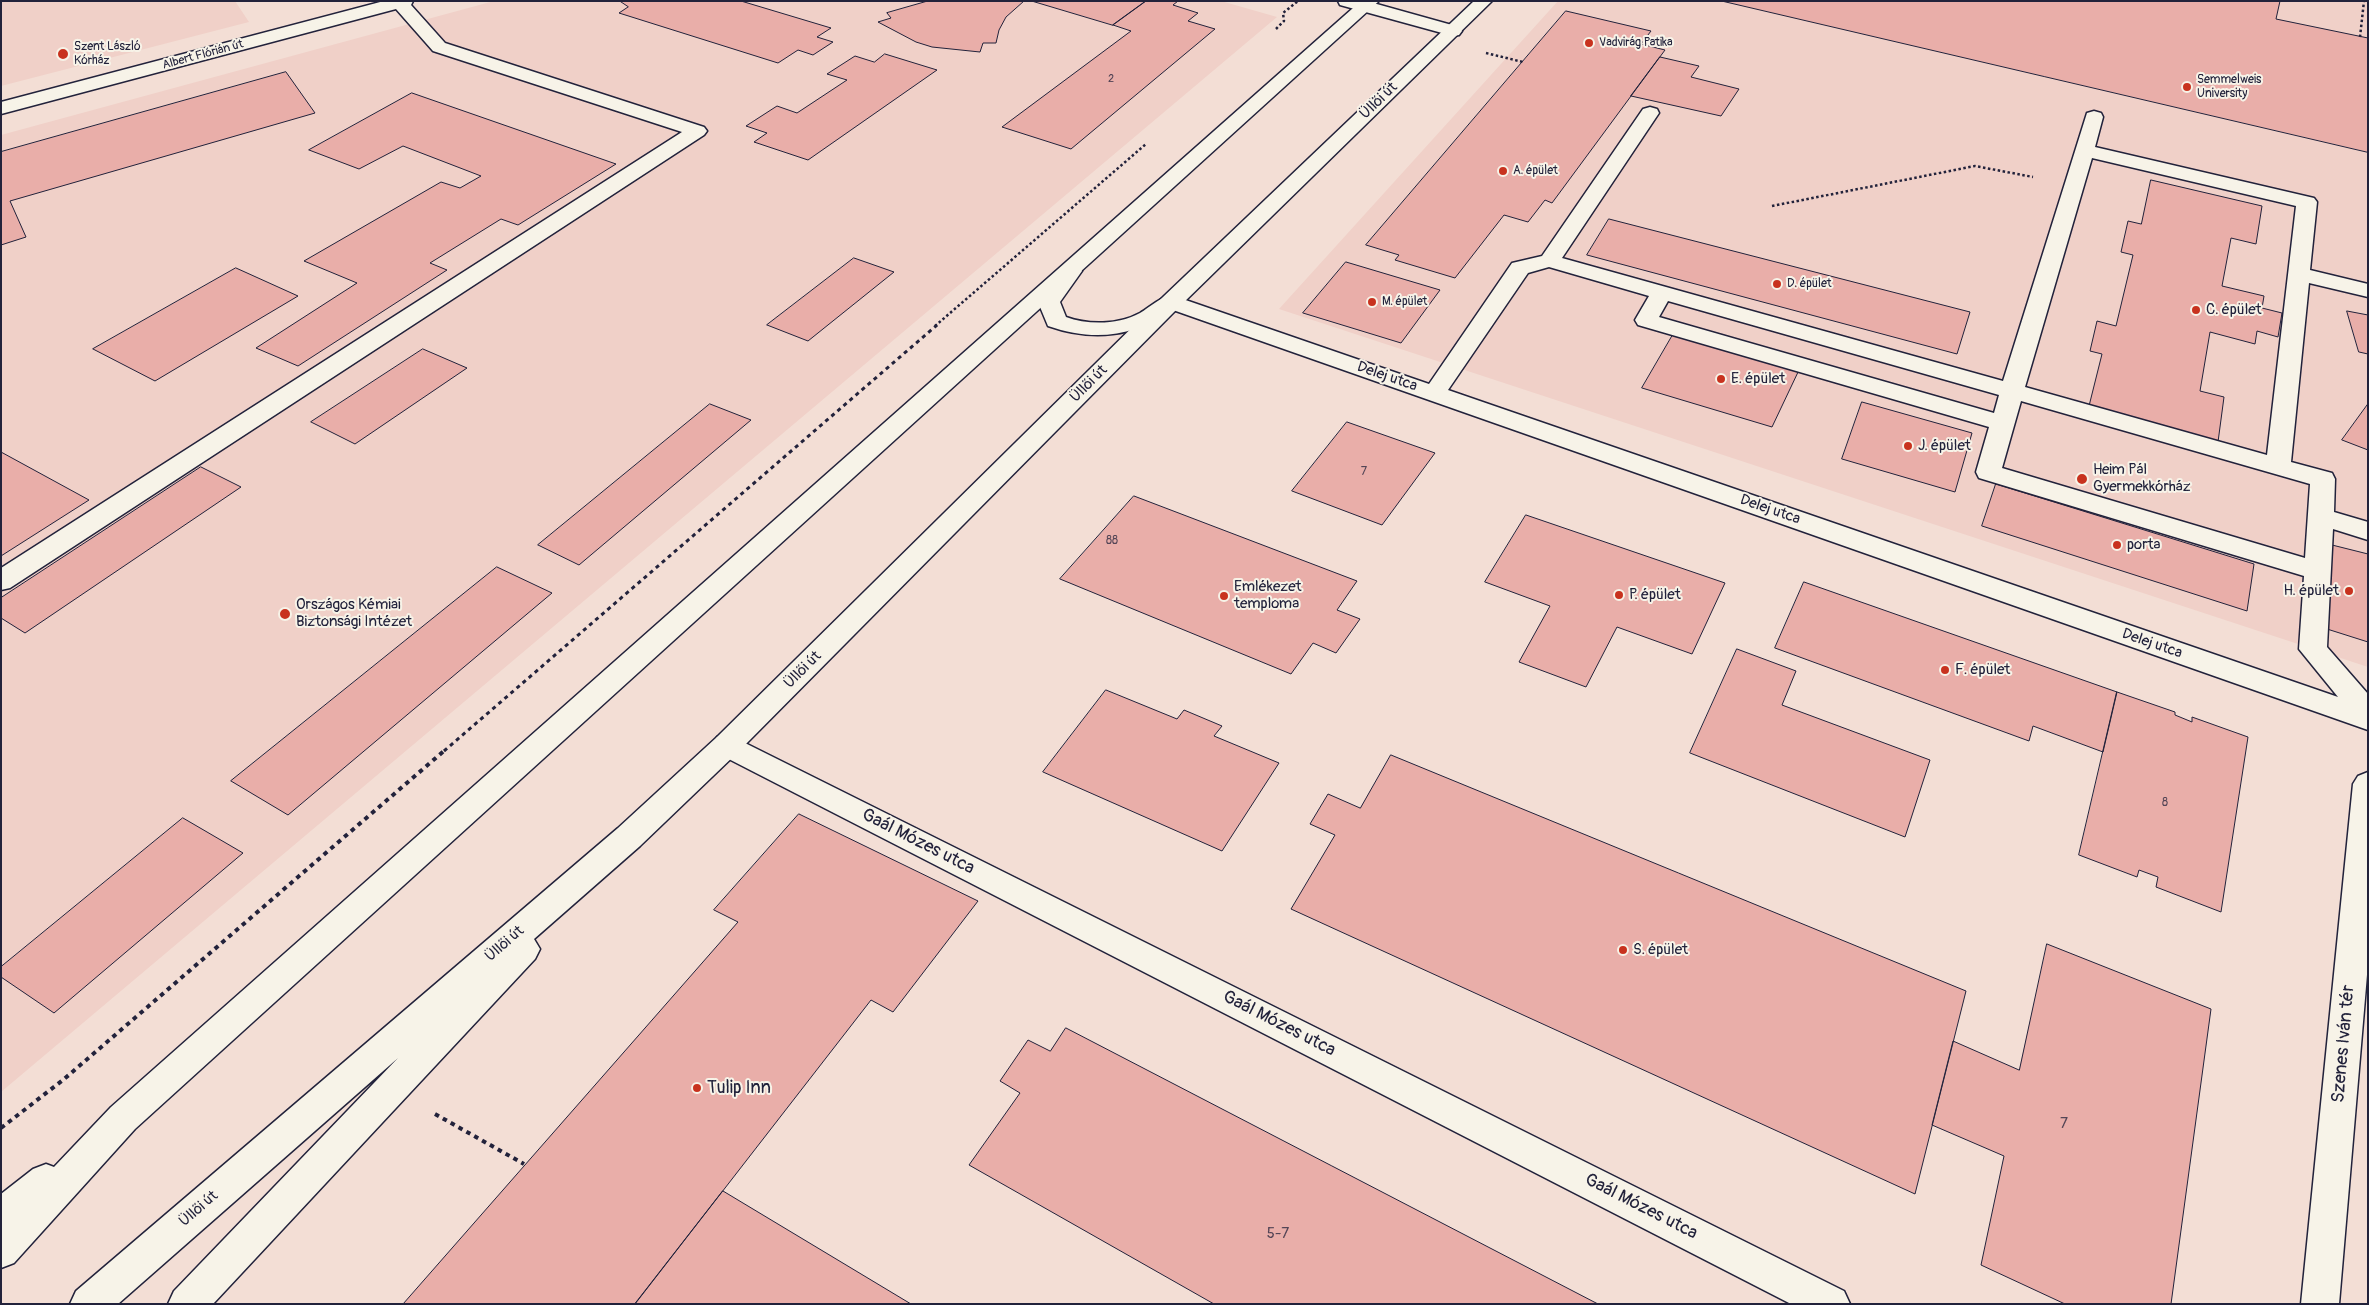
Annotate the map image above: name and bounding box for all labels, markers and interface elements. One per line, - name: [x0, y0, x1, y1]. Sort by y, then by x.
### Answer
- place label: Vadvirág Patika: [1599, 36, 1673, 50]
- street label: Albert Flórián út: [161, 37, 245, 73]
- marker: Vadvirág Patika: [1583, 37, 1595, 49]
- place label: Szent László Kórház: [74, 40, 140, 68]
- marker: Szent László Kórház: [56, 47, 70, 61]
- house number: 2: [1108, 72, 1114, 86]
- place label: Semmelweis University: [2197, 73, 2261, 101]
- street label: Üllői út: [1356, 79, 1402, 123]
- marker: Semmelweis University: [2181, 81, 2193, 93]
- place label: A. épület: [1513, 164, 1558, 178]
- marker: A. épület: [1497, 165, 1509, 177]
- place label: D. épület: [1787, 277, 1832, 291]
- marker: D. épület: [1771, 278, 1783, 290]
- place label: M. épület: [1382, 295, 1427, 309]
- marker: M. épület: [1366, 296, 1378, 308]
- place label: C. épület: [2206, 301, 2262, 319]
- marker: C. épület: [2190, 304, 2202, 316]
- street label: Delej utca: [1354, 358, 1420, 396]
- street label: Üllői út: [1067, 362, 1111, 406]
- place label: E. épület: [1731, 370, 1785, 388]
- marker: E. épület: [1715, 373, 1727, 385]
- place label: J. épület: [1918, 437, 1971, 455]
- marker: J. épület: [1902, 440, 1914, 452]
- place label: Heim Pál Gyermekkórház: [2093, 461, 2191, 496]
- house number: 7: [1361, 465, 1367, 479]
- marker: Heim Pál Gyermekkórház: [2075, 472, 2089, 486]
- street label: Delej utca: [1737, 491, 1803, 529]
- house number: 88: [1106, 534, 1118, 548]
- place label: porta: [2127, 536, 2161, 554]
- marker: porta: [2111, 539, 2123, 551]
- place label: Emlékezet temploma: [1234, 578, 1302, 613]
- place label: H. épület: [2284, 582, 2339, 600]
- marker: H. épület: [2343, 585, 2355, 597]
- place label: P. épület: [1629, 586, 1681, 604]
- marker: P. épület: [1613, 589, 1625, 601]
- marker: Emlékezet temploma: [1218, 590, 1230, 602]
- place label: Országos Kémiai Biztonsági Intézet: [296, 596, 412, 631]
- marker: Országos Kémiai Biztonsági Intézet: [278, 607, 292, 621]
- street label: Delej utca: [2119, 625, 2185, 663]
- street label: Üllői út: [781, 648, 825, 692]
- place label: F. épület: [1955, 661, 2010, 679]
- marker: F. épület: [1939, 664, 1951, 676]
- house number: 8: [2162, 796, 2168, 810]
- street label: Gaál Mózes utca: [858, 804, 978, 880]
- street label: Üllői út: [482, 922, 528, 966]
- place label: S. épület: [1633, 941, 1688, 959]
- marker: S. épület: [1617, 944, 1629, 956]
- street label: Szenes Iván tér: [2328, 984, 2360, 1104]
- street label: Gaál Mózes utca: [1219, 986, 1339, 1062]
- place label: Tulip Inn: [707, 1077, 771, 1099]
- marker: Tulip Inn: [691, 1082, 703, 1094]
- house number: 7: [2060, 1115, 2068, 1133]
- street label: Gaál Mózes utca: [1581, 1169, 1701, 1245]
- street label: Üllői út: [176, 1187, 222, 1231]
- house number: 5-7: [1267, 1225, 1289, 1243]

